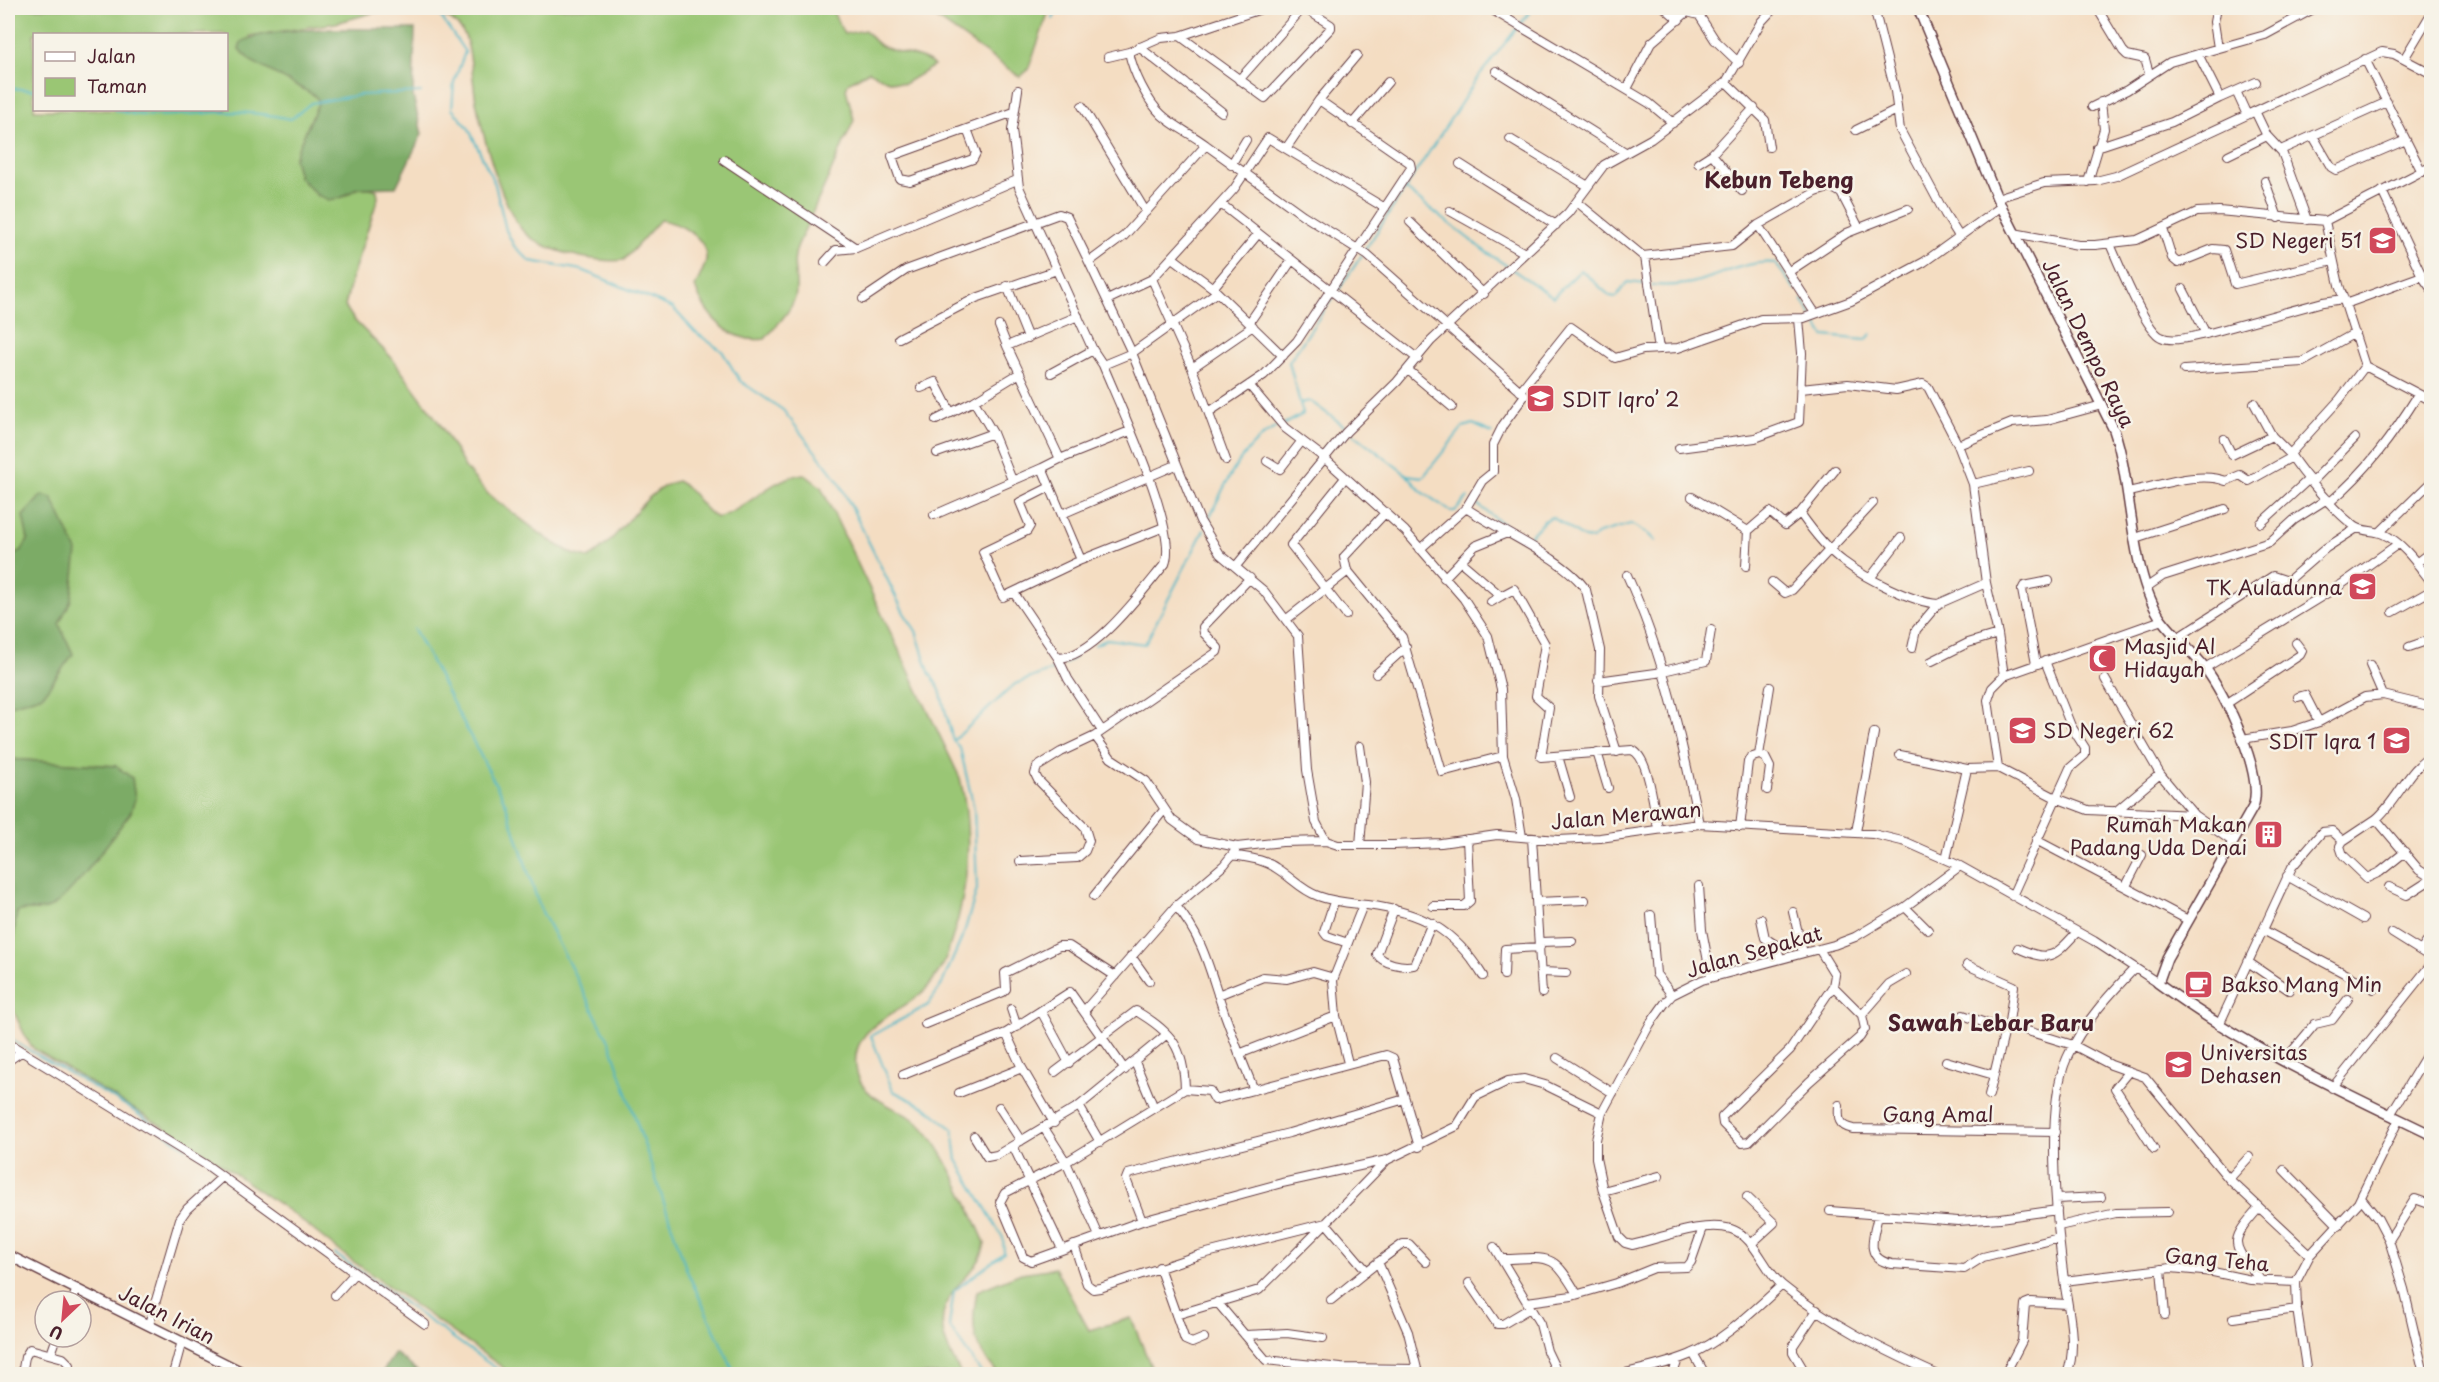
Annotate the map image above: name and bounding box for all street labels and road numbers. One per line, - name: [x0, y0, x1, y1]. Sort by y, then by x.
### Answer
- street label: Jalan Dempo Raya: [2035, 254, 2143, 433]
- street label: Jalan Merawan: [1550, 793, 1702, 837]
- street label: Jalan Sepakat: [1683, 917, 1825, 985]
- street label: Gang Amal: [1882, 1099, 1994, 1129]
- street label: Gang Teha: [2164, 1240, 2271, 1279]
- street label: Jalan Irian: [114, 1277, 220, 1351]

